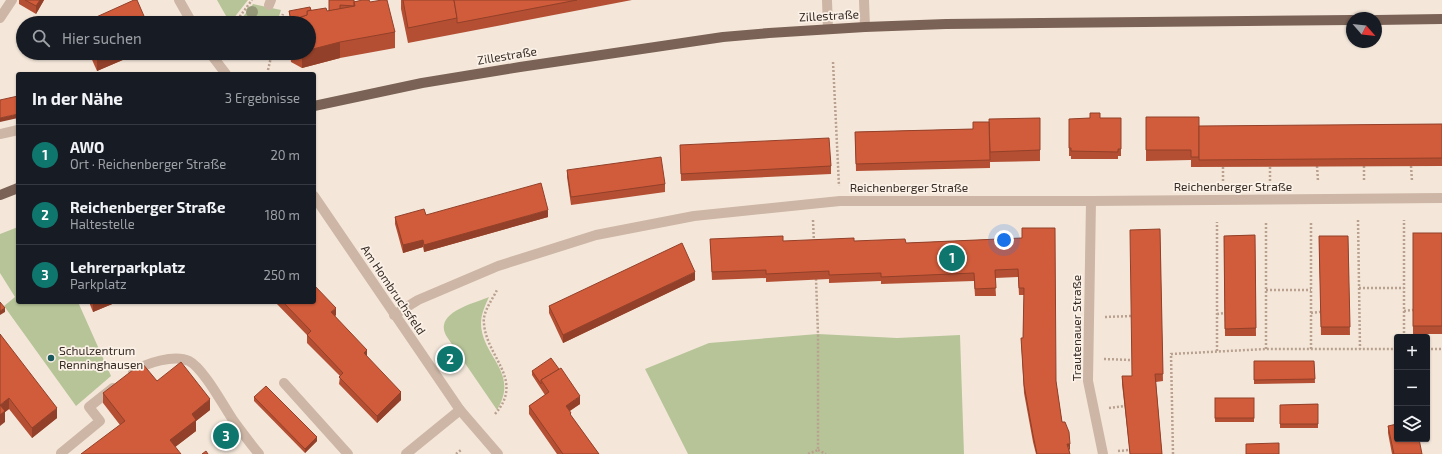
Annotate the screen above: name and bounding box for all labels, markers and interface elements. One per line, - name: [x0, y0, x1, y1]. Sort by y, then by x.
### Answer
- street label: Zillestraße: [799, 6, 859, 24]
- north arrow: [1346, 12, 1382, 48]
- search box: [16, 16, 316, 60]
- icon: search: [30, 27, 52, 49]
- text: Hier suchen: [62, 29, 142, 47]
- street label: Zillestraße: [476, 43, 538, 67]
- text: In der Nähe: [32, 88, 123, 108]
- text: 3 Ergebnisse: [225, 90, 300, 106]
- text: AWO: [70, 138, 104, 156]
- text: 1: [42, 147, 48, 163]
- text: 20 m: [271, 147, 300, 163]
- text: Ort · Reichenberger Straße: [70, 156, 226, 172]
- street label: Reichenberger Straße: [1174, 179, 1292, 193]
- street label: Reichenberger Straße: [850, 180, 968, 194]
- text: Reichenberger Straße: [70, 198, 225, 216]
- text: 2: [41, 207, 49, 223]
- text: 180 m: [265, 207, 300, 223]
- text: Haltestelle: [70, 216, 135, 232]
- your location: [994, 230, 1014, 250]
- street label: Am Hombruchsfeld: [359, 242, 429, 337]
- pin: 1: [939, 243, 965, 273]
- text: Lehrerparkplatz: [70, 258, 186, 276]
- text: 3: [41, 267, 49, 283]
- text: 250 m: [264, 267, 300, 283]
- street label: Trautenauer Straße: [1069, 275, 1083, 381]
- text: Parkplatz: [70, 276, 127, 292]
- map controls: [1394, 334, 1430, 442]
- button: +: [1394, 334, 1430, 370]
- place label: Schulzentrum Renninghausen: [59, 343, 143, 371]
- pin: 2: [437, 344, 463, 374]
- marker: Schulzentrum Renninghausen: [46, 353, 56, 363]
- button: −: [1394, 370, 1430, 406]
- button: layers: [1394, 406, 1430, 442]
- pin: 3: [213, 421, 239, 451]

